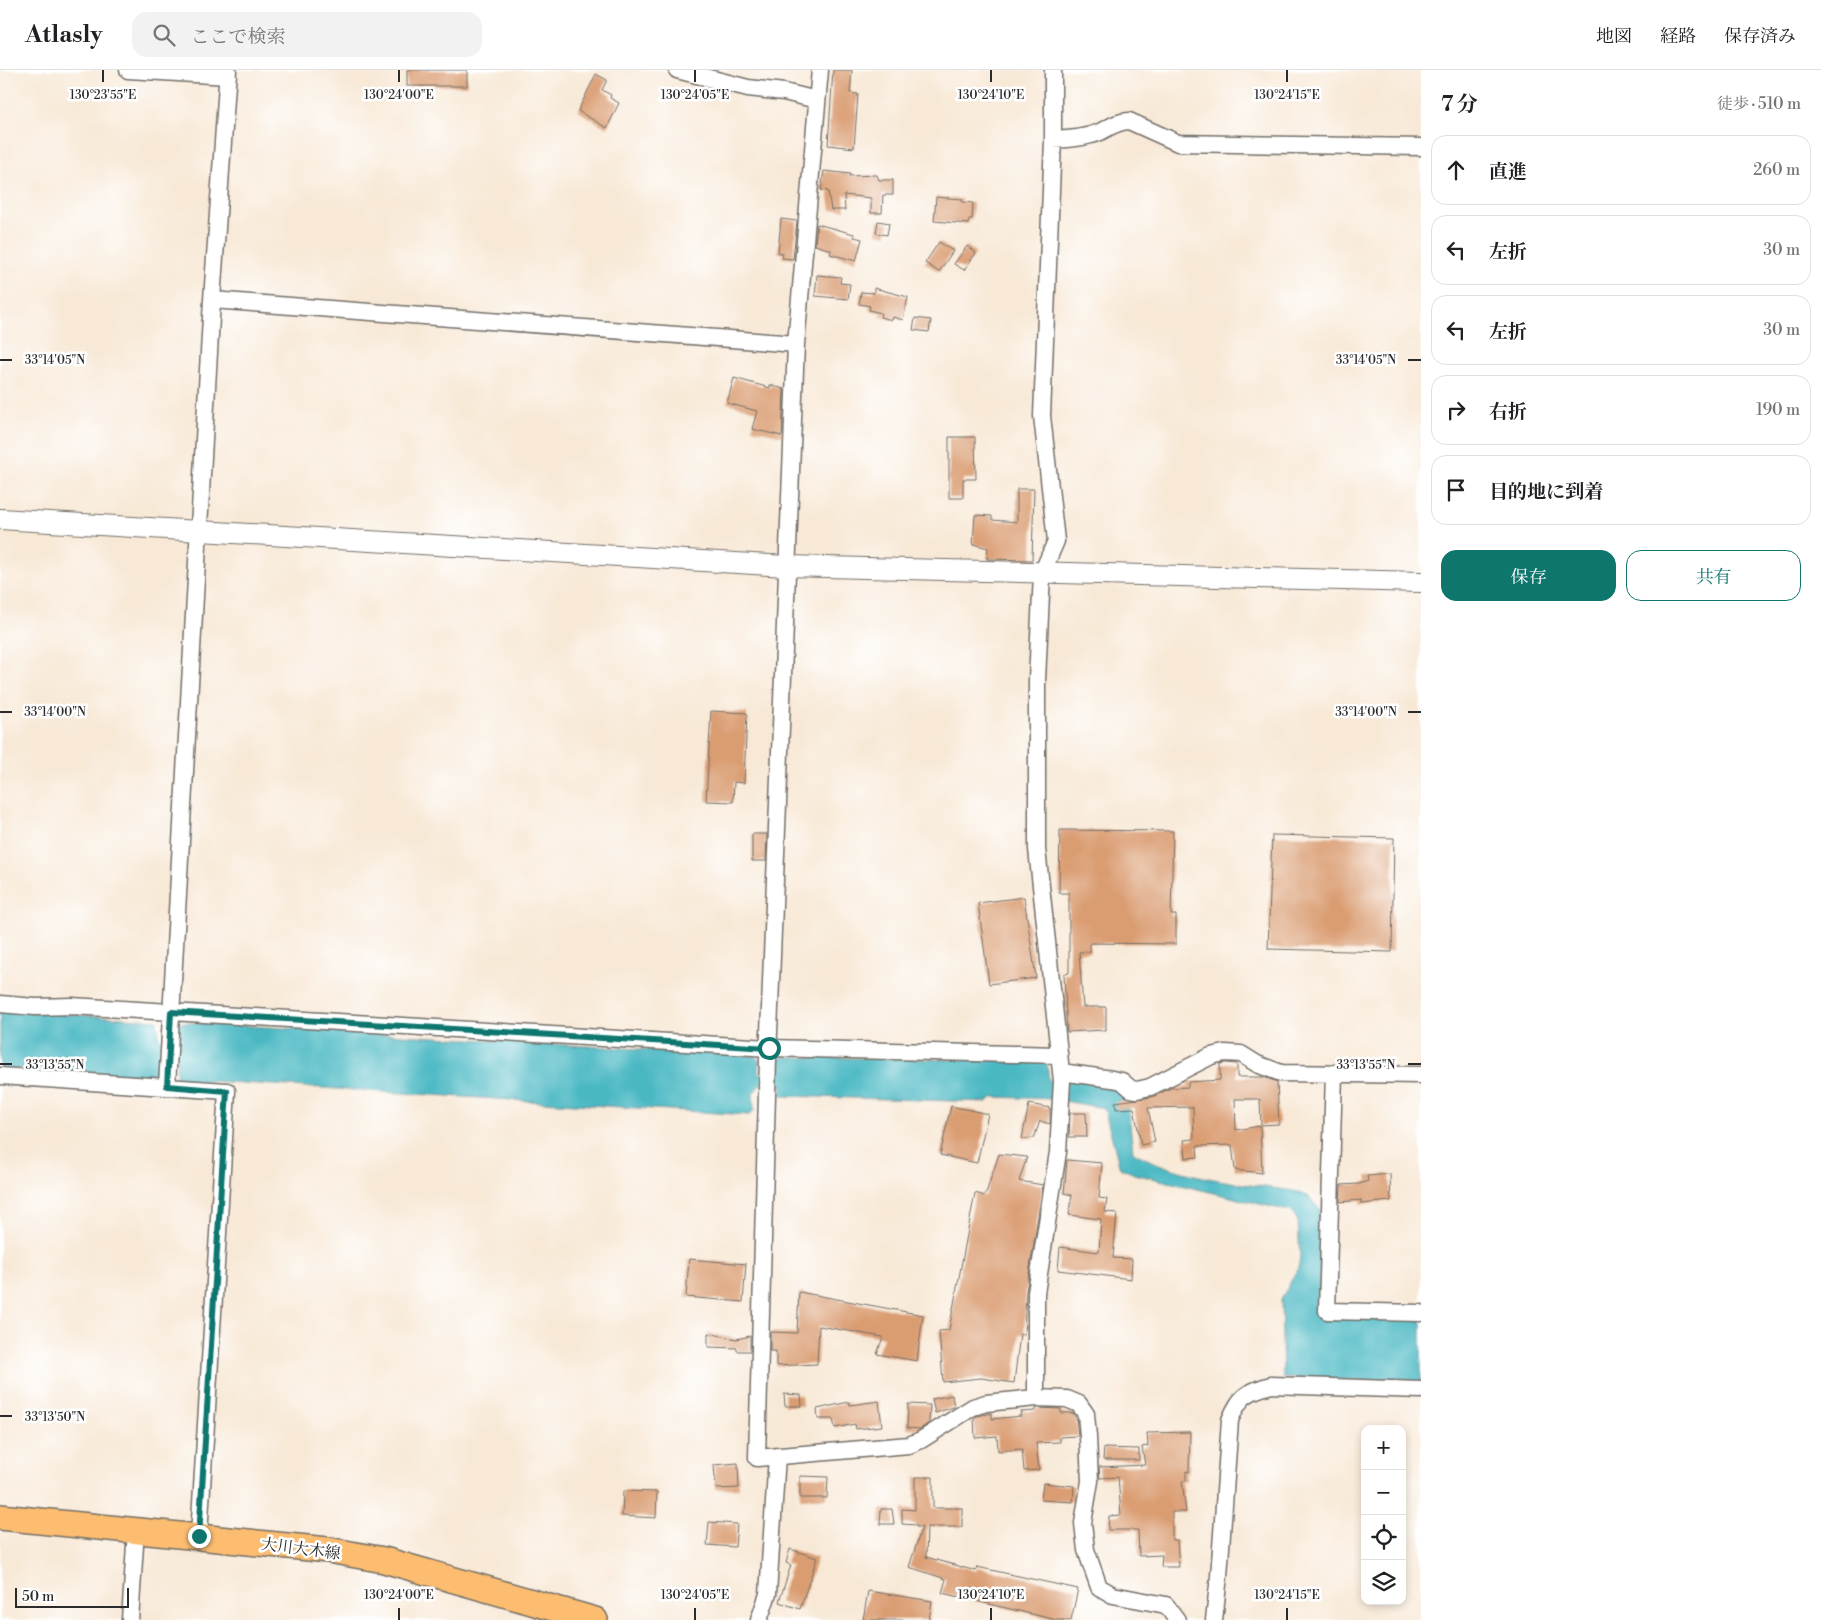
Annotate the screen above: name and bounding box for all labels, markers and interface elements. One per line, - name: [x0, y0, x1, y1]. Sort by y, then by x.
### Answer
- search box: [132, 12, 482, 57]
- text: Atlasly: [25, 20, 102, 50]
- icon: search: [150, 21, 178, 49]
- text: ここで検索: [190, 25, 285, 49]
- text: 地図: [1596, 25, 1632, 48]
- text: 経路: [1660, 25, 1696, 48]
- text: 保存済み: [1724, 25, 1796, 48]
- text: 130°23'55"E: [70, 88, 136, 103]
- text: 130°24'00"E: [364, 88, 434, 103]
- text: 130°24'05"E: [661, 88, 729, 103]
- text: 130°24'10"E: [958, 88, 1024, 103]
- text: 130°24'15"E: [1254, 88, 1320, 103]
- text: 7 分: [1441, 92, 1478, 118]
- text: 徒歩 · 510 m: [1717, 94, 1801, 114]
- icon: ahead: [1442, 156, 1470, 184]
- text: 直進: [1489, 160, 1527, 184]
- text: 260 m: [1753, 160, 1800, 180]
- icon: left: [1442, 236, 1470, 264]
- text: 左折: [1489, 240, 1527, 264]
- text: 30 m: [1763, 240, 1800, 260]
- icon: left: [1442, 316, 1470, 344]
- text: 左折: [1489, 320, 1527, 344]
- text: 30 m: [1763, 320, 1800, 340]
- text: 33°14'05"N: [25, 353, 85, 368]
- text: 33°14'05"N: [1336, 353, 1396, 368]
- icon: right: [1442, 396, 1470, 424]
- text: 右折: [1489, 400, 1527, 424]
- text: 190 m: [1756, 400, 1800, 420]
- icon: arrive: [1442, 476, 1470, 504]
- text: 目的地に到着: [1489, 480, 1603, 504]
- button: 保存: [1441, 550, 1616, 601]
- button: 共有: [1626, 550, 1801, 601]
- text: 33°14'00"N: [24, 705, 86, 720]
- text: 33°14'00"N: [1335, 705, 1397, 720]
- route start: [758, 1037, 781, 1060]
- text: 33°13'55"N: [26, 1058, 85, 1073]
- text: 33°13'55"N: [1337, 1058, 1396, 1073]
- text: 33°13'50"N: [25, 1410, 85, 1425]
- map controls: [1361, 1425, 1406, 1605]
- button: +: [1361, 1425, 1406, 1470]
- button: −: [1361, 1470, 1406, 1515]
- button: locate: [1361, 1515, 1406, 1560]
- route end: [188, 1525, 211, 1548]
- street label: 大川大木線: [260, 1534, 342, 1564]
- button: layers: [1361, 1560, 1406, 1605]
- scale bar: [15, 1585, 129, 1608]
- text: 50 m: [22, 1588, 54, 1606]
- text: 130°24'00"E: [364, 1588, 434, 1603]
- text: 130°24'05"E: [661, 1588, 729, 1603]
- text: 130°24'10"E: [958, 1588, 1024, 1603]
- text: 130°24'15"E: [1254, 1588, 1320, 1603]

